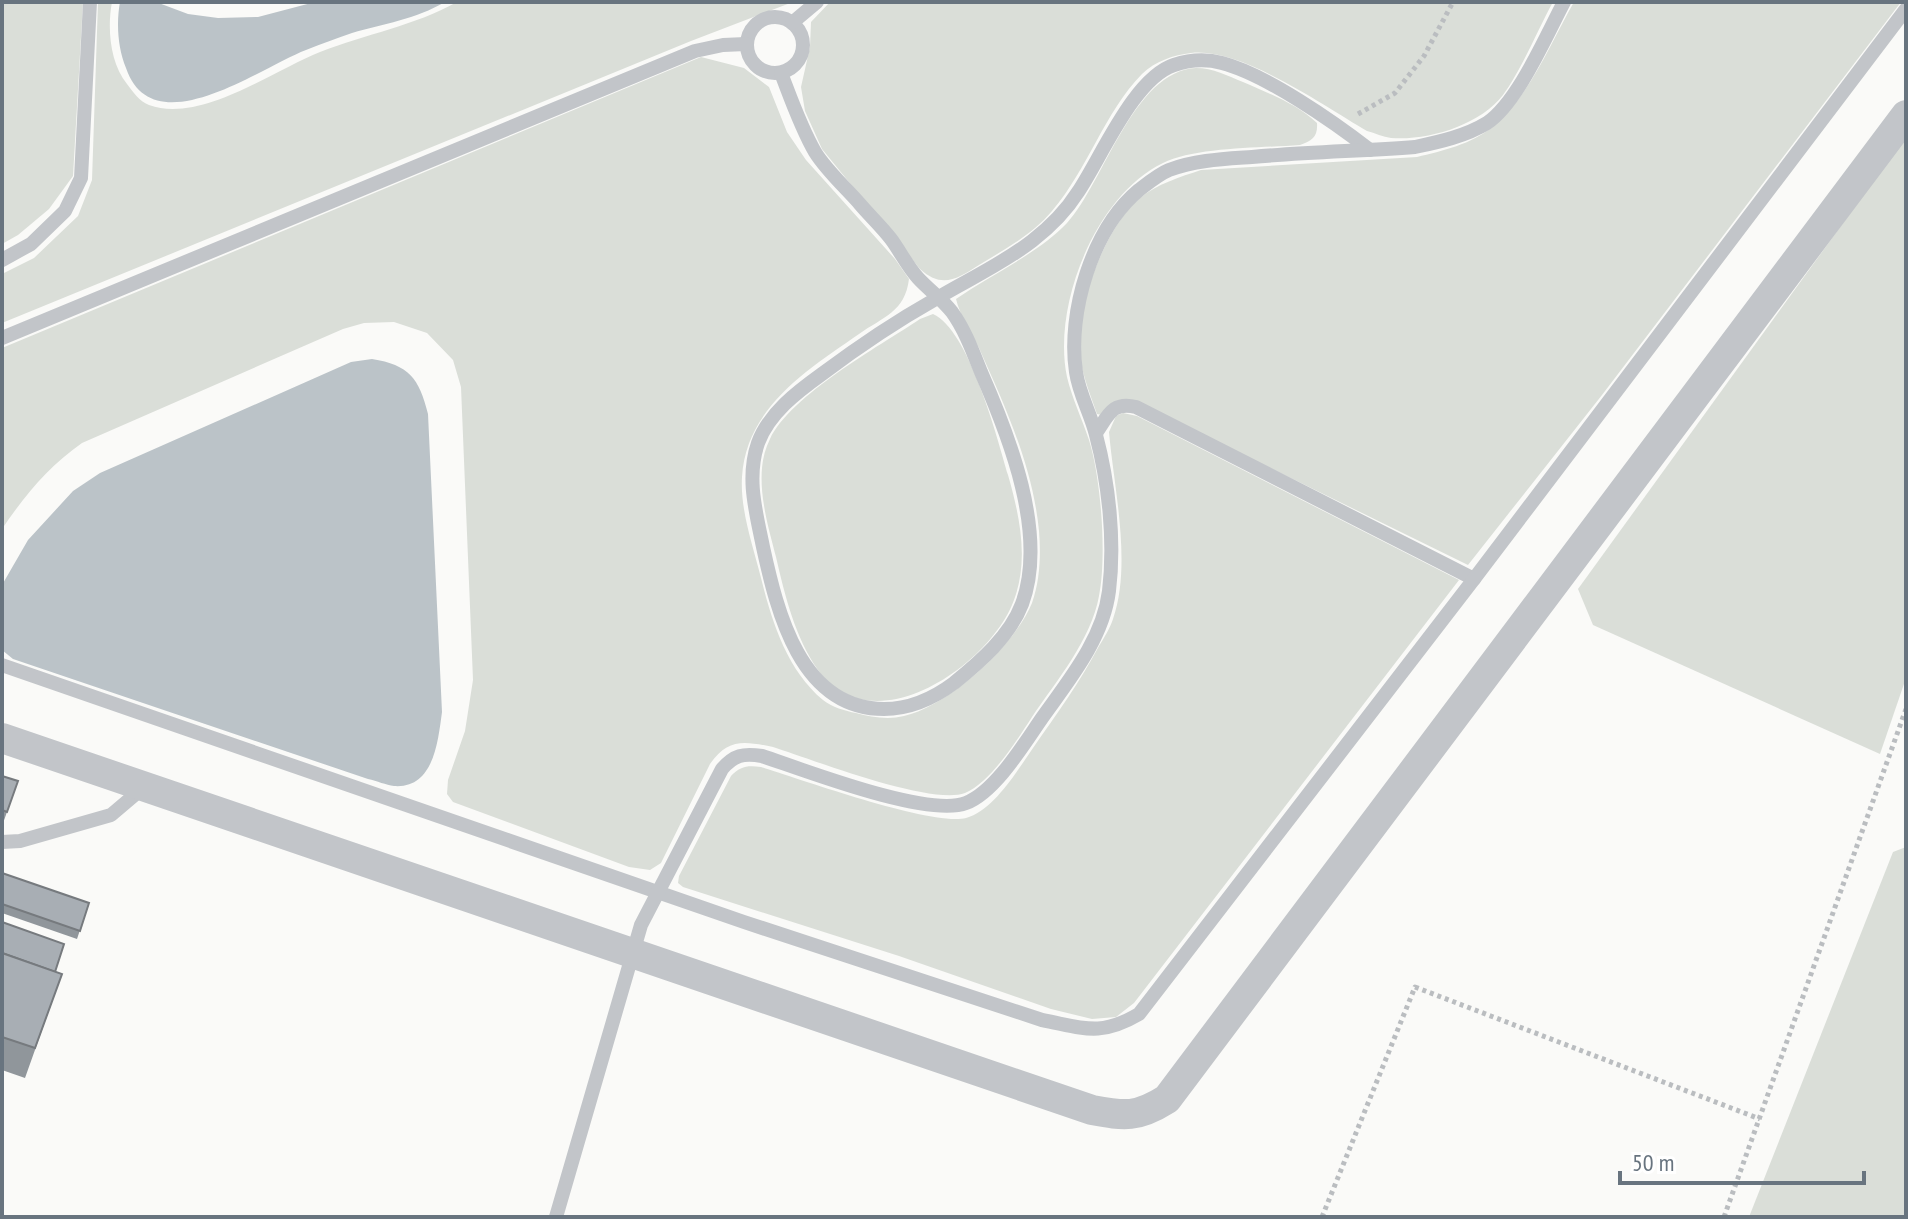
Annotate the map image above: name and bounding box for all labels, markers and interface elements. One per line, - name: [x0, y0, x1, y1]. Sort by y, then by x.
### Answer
- scale bar: [1620, 1135, 1864, 1185]
- text: 50 m: [1632, 1147, 1674, 1178]

